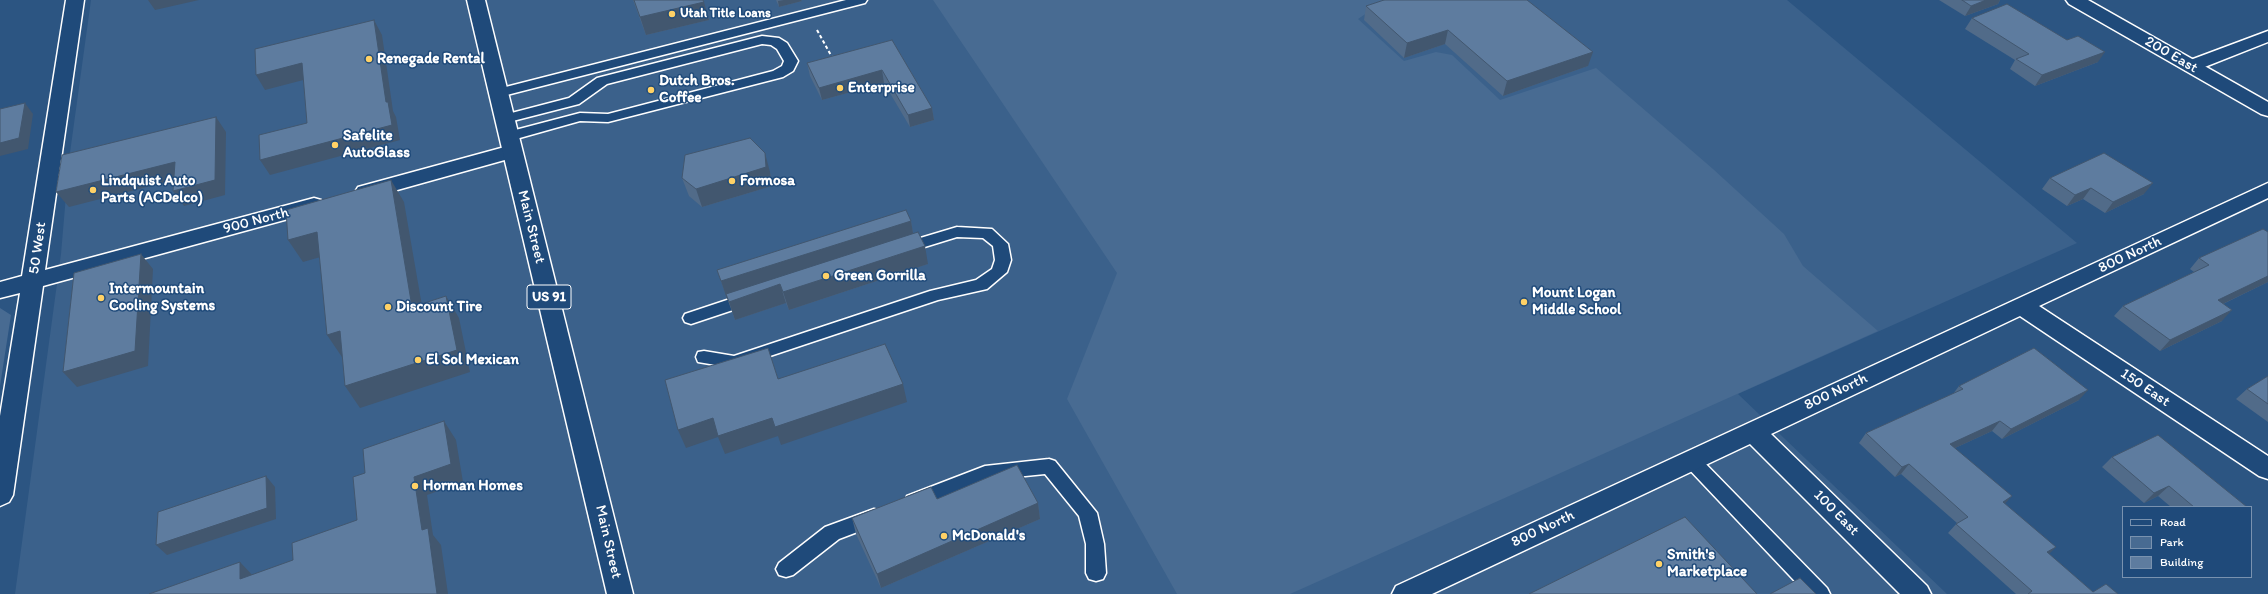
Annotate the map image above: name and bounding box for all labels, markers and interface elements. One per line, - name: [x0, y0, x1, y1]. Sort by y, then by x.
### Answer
- place label: Utah Title Loans: [680, 6, 771, 22]
- marker: Utah Title Loans: [667, 9, 677, 19]
- street label: 200 East: [2141, 33, 2201, 77]
- place label: Renegade Rental: [377, 50, 485, 68]
- marker: Renegade Rental: [364, 54, 374, 64]
- place label: Dutch Bros. Coffee: [659, 72, 735, 107]
- place label: Enterprise: [848, 79, 915, 97]
- marker: Enterprise: [835, 83, 845, 93]
- marker: Dutch Bros. Coffee: [646, 85, 656, 95]
- place label: Safelite AutoGlass: [343, 127, 410, 162]
- marker: Safelite AutoGlass: [330, 140, 340, 150]
- place label: Lindquist Auto Parts (ACDelco): [101, 172, 203, 207]
- place label: Formosa: [740, 172, 795, 190]
- marker: Formosa: [727, 176, 737, 186]
- marker: Lindquist Auto Parts (ACDelco): [88, 185, 98, 195]
- street label: Main Street: [513, 188, 549, 266]
- street label: 900 North: [221, 204, 291, 238]
- street label: 50 West: [25, 221, 51, 275]
- street label: 800 North: [2096, 233, 2164, 277]
- place label: Green Gorrilla: [834, 267, 926, 285]
- marker: Green Gorrilla: [821, 271, 831, 281]
- place label: Intermountain Cooling Systems: [109, 280, 215, 315]
- place label: Mount Logan Middle School: [1532, 284, 1621, 319]
- road number: US 91: [527, 285, 571, 309]
- marker: Intermountain Cooling Systems: [96, 293, 106, 303]
- marker: Mount Logan Middle School: [1519, 297, 1529, 307]
- place label: Discount Tire: [396, 298, 482, 316]
- marker: Discount Tire: [383, 302, 393, 312]
- place label: El Sol Mexican: [426, 351, 519, 369]
- marker: El Sol Mexican: [413, 355, 423, 365]
- street label: 150 East: [2117, 365, 2173, 411]
- street label: 800 North: [1802, 370, 1870, 414]
- place label: Horman Homes: [423, 477, 523, 495]
- marker: Horman Homes: [410, 481, 420, 491]
- street label: 100 East: [1809, 486, 1863, 540]
- street label: Main Street: [591, 503, 625, 581]
- legend: [2122, 506, 2252, 578]
- street label: 800 North: [1509, 507, 1577, 551]
- text: Road: [2160, 515, 2186, 529]
- place label: McDonald's: [952, 527, 1025, 545]
- marker: McDonald's: [939, 531, 949, 541]
- text: Park: [2160, 535, 2184, 549]
- place label: Smith's Marketplace: [1667, 546, 1747, 581]
- text: Building: [2160, 555, 2203, 569]
- marker: Smith's Marketplace: [1654, 559, 1664, 569]

